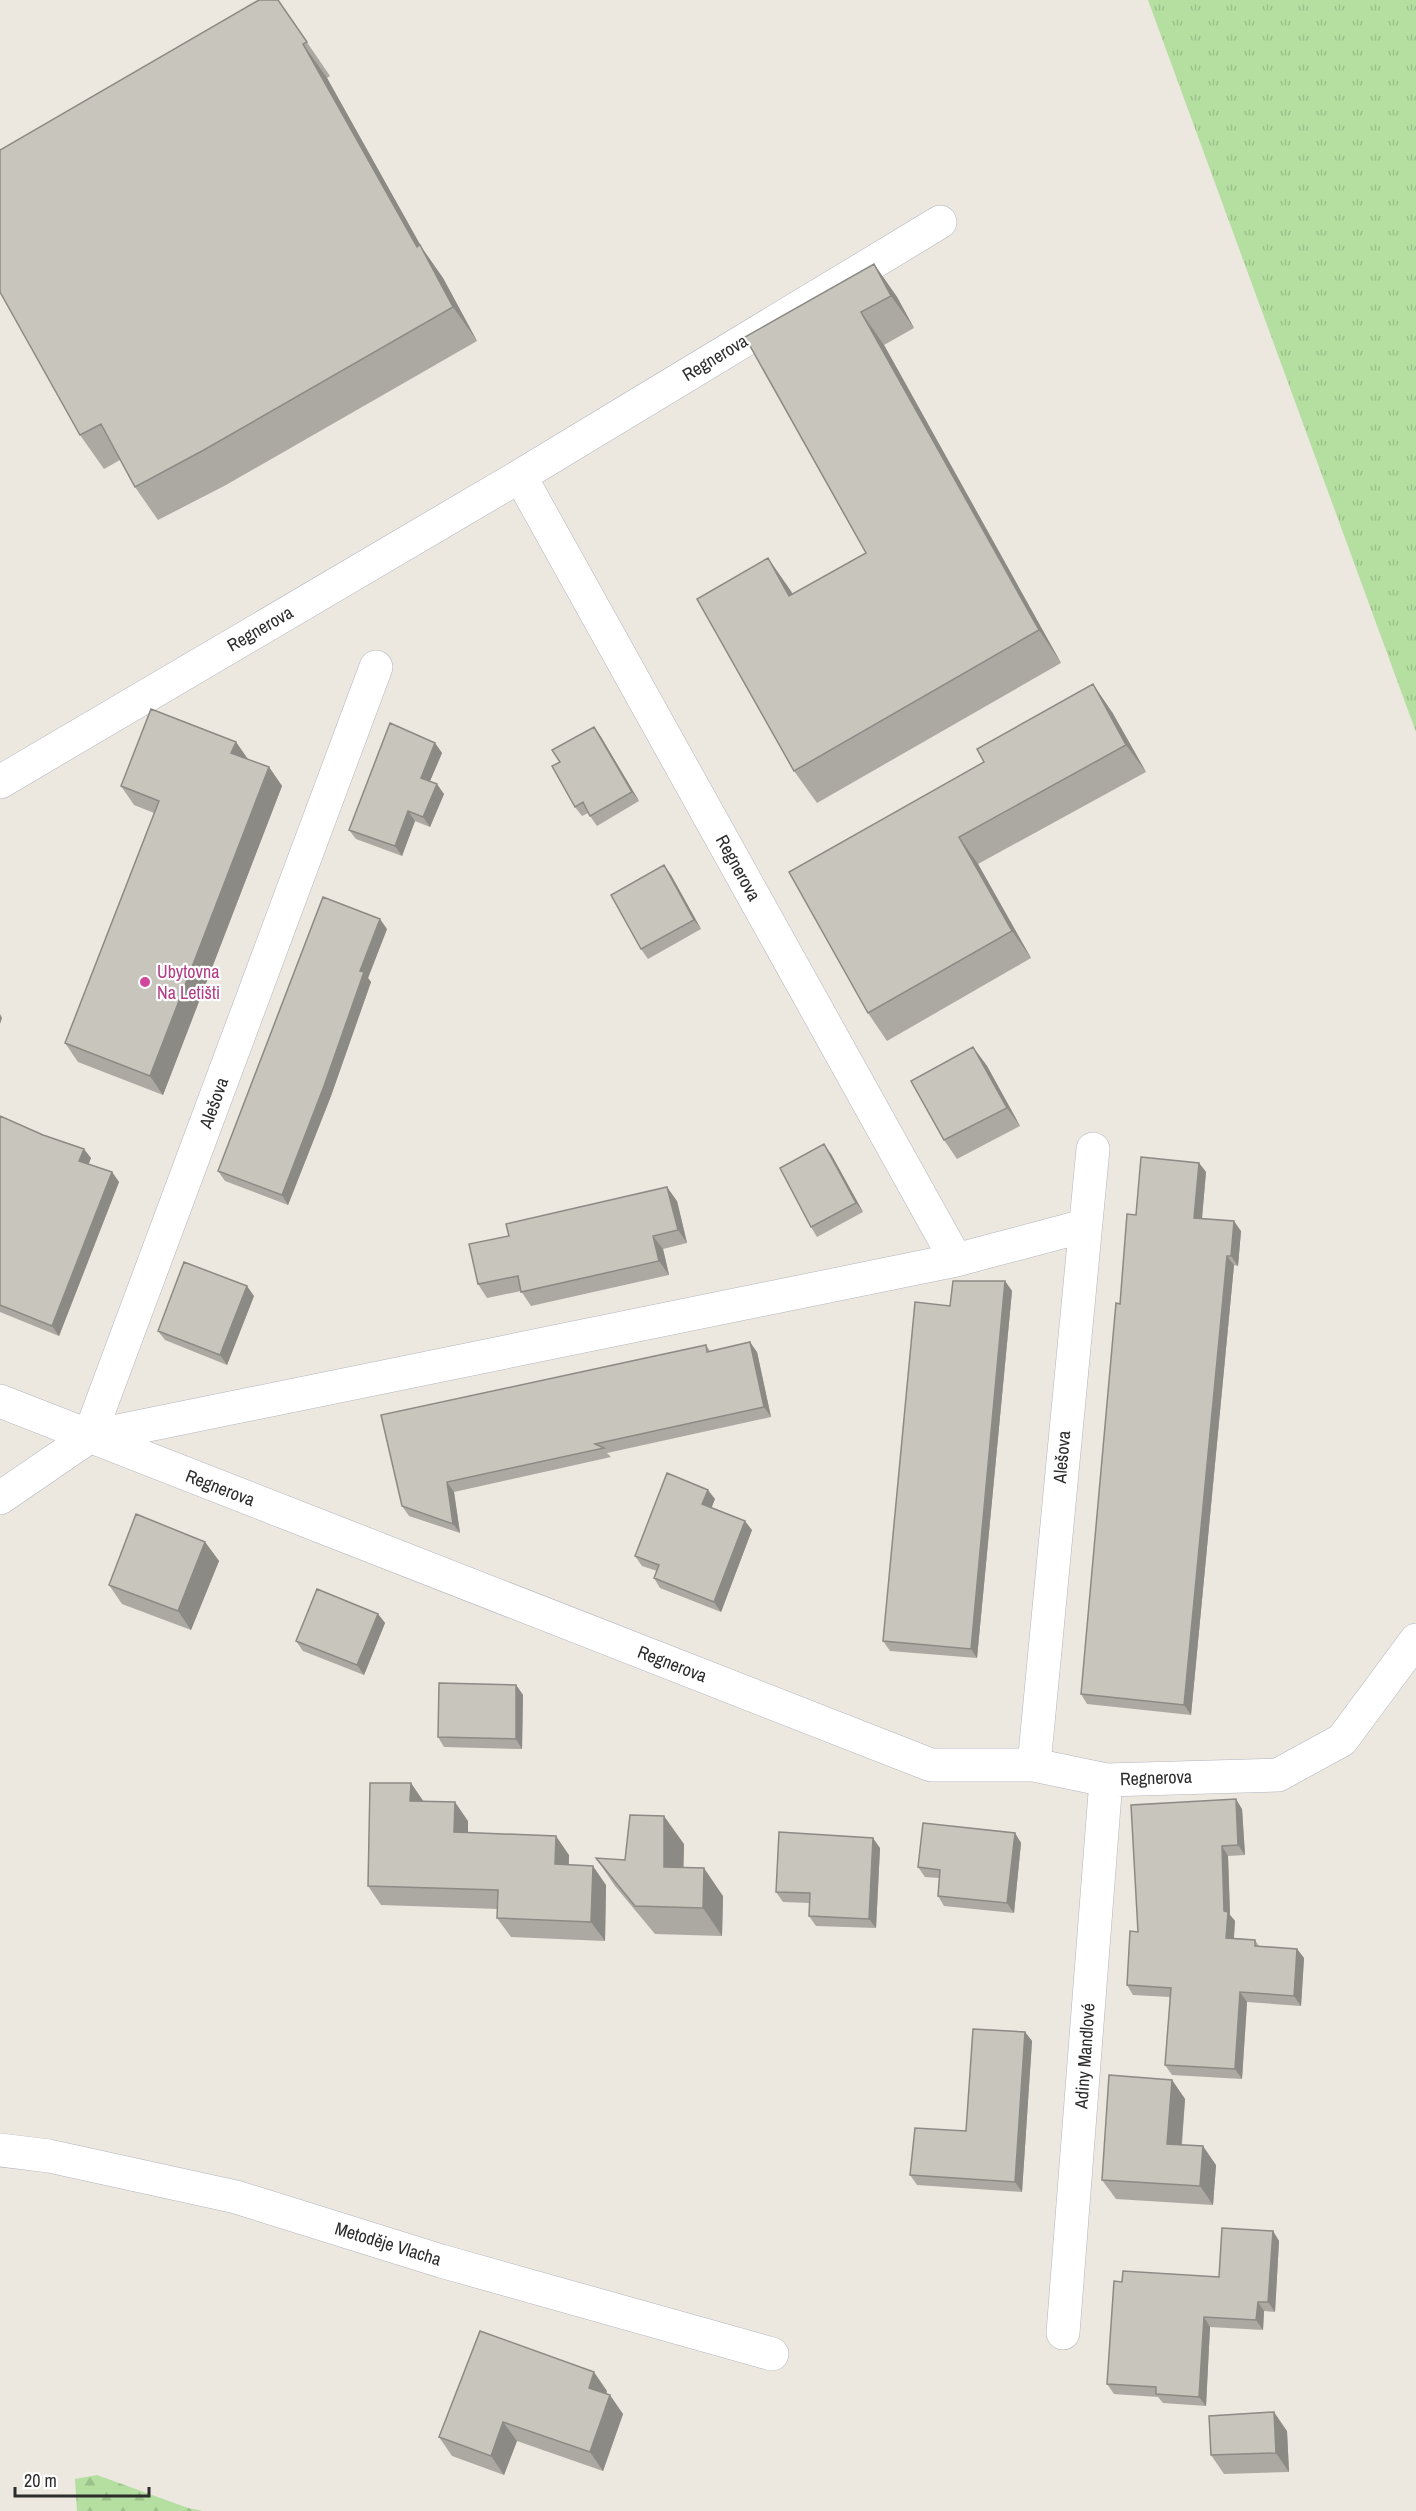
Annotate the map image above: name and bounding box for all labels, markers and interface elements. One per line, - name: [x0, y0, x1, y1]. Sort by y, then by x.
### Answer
- street label: Regnerova: [677, 328, 752, 387]
- street label: Regnerova: [222, 600, 297, 657]
- street label: Regnerova: [710, 830, 767, 905]
- place label: Ubytovna Na Letišti: [157, 959, 220, 1005]
- marker: Ubytovna Na Letišti: [138, 975, 152, 989]
- street label: Alešova: [192, 1074, 234, 1133]
- street label: Alešova: [1047, 1430, 1076, 1485]
- street label: Regnerova: [182, 1463, 258, 1512]
- street label: Regnerova: [634, 1639, 710, 1688]
- street label: Regnerova: [1119, 1764, 1192, 1791]
- street label: Adiny Mandlové: [1068, 2002, 1101, 2111]
- street label: Metoděje Vlacha: [332, 2215, 444, 2272]
- scale bar: [15, 2460, 148, 2498]
- text: 20 m: [24, 2468, 57, 2493]

